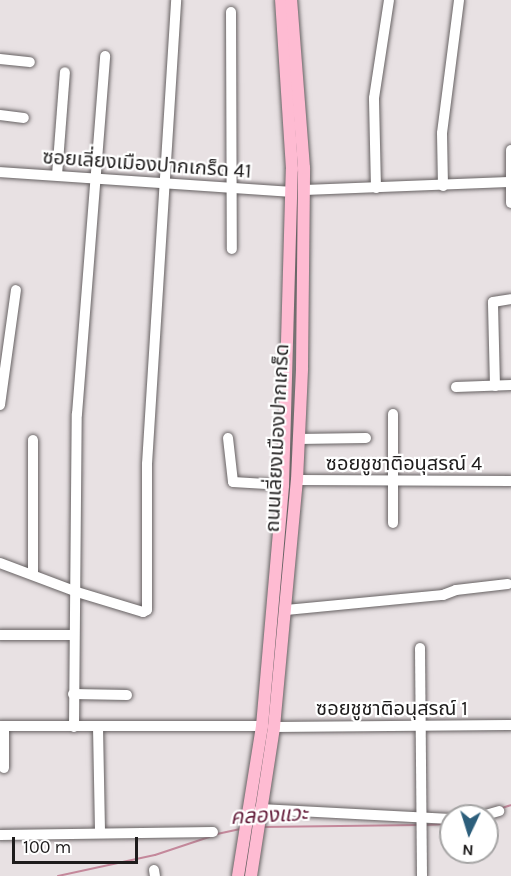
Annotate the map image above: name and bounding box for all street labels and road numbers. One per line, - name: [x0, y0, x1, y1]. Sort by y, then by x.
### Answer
- street label: ซอยเลี่ยงเมืองปากเกร็ด 41: [42, 145, 252, 183]
- street label: ถนนเลี่ยงเมืองปากเกร็ด: [260, 343, 294, 533]
- street label: ซอยชูชาติอนุสรณ์ 4: [326, 451, 482, 475]
- street label: ซอยชูชาติอนุสรณ์ 1: [316, 696, 468, 720]

